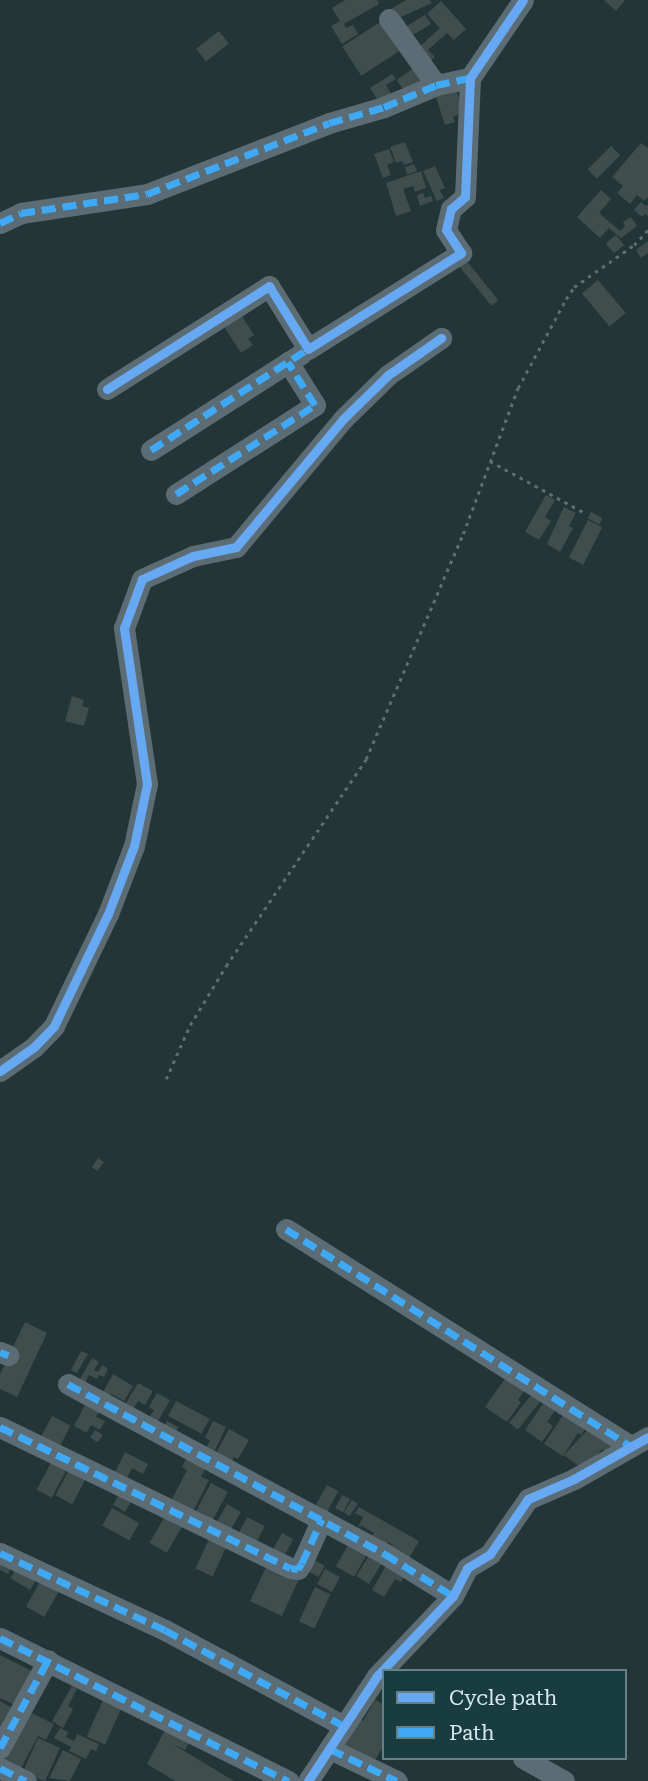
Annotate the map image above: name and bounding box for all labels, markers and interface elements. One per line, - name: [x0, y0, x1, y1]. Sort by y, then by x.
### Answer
- legend: [382, 1669, 627, 1760]
- text: Cycle path: [449, 1686, 557, 1710]
- text: Path: [449, 1721, 495, 1745]

